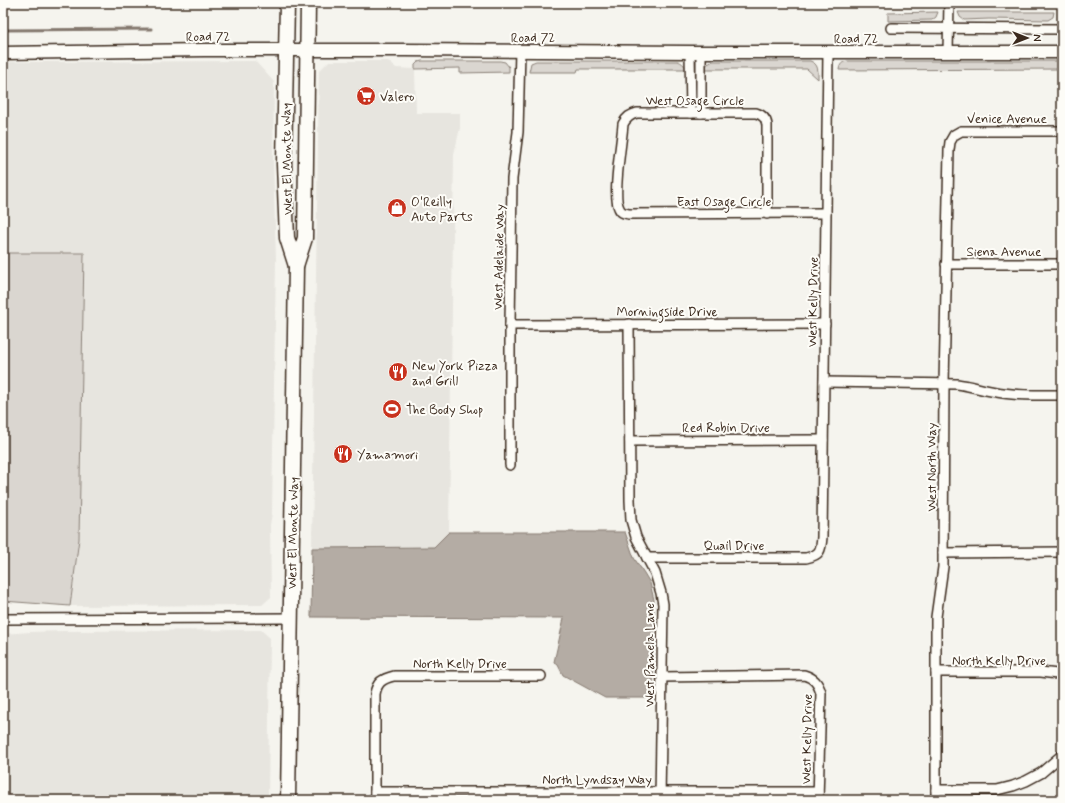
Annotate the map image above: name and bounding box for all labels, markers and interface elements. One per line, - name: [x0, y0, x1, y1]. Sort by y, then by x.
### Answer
- north arrow: [1007, 18, 1047, 58]
- street label: Road 72: [186, 29, 230, 46]
- street label: Road 72: [511, 30, 555, 47]
- street label: Road 72: [834, 31, 878, 48]
- text: N: [1029, 34, 1043, 42]
- supermarket icon: Valero: [355, 85, 377, 107]
- place label: Valero: [380, 89, 414, 106]
- street label: West Osage Circle: [646, 93, 744, 112]
- street label: West El Monte Way: [278, 103, 297, 215]
- street label: Venice Avenue: [967, 111, 1047, 128]
- place label: O'Reilly Auto Parts: [411, 194, 473, 226]
- street label: East Osage Circle: [677, 194, 771, 213]
- shop icon: O'Reilly Auto Parts: [386, 197, 408, 219]
- street label: West Adelaide Way: [490, 204, 509, 310]
- street label: Siena Avenue: [967, 244, 1041, 261]
- street label: West Kelly Drive: [804, 257, 823, 347]
- street label: Morningside Drive: [616, 304, 718, 323]
- place label: New York Pizza and Grill: [412, 358, 498, 390]
- restaurant icon: New York Pizza and Grill: [387, 361, 409, 383]
- sports icon: The Body Shop: [381, 398, 403, 420]
- place label: The Body Shop: [406, 402, 483, 419]
- street label: Red Robin Drive: [682, 420, 770, 437]
- street label: West North Way: [924, 422, 941, 511]
- restaurant icon: Yamamori: [332, 443, 354, 465]
- place label: Yamamori: [357, 447, 418, 464]
- street label: West El Monte Way: [284, 477, 303, 589]
- street label: Quail Drive: [704, 538, 765, 555]
- street label: West Pamela Lane: [642, 603, 659, 707]
- street label: North Kelly Drive: [952, 653, 1046, 670]
- street label: North Kelly Drive: [413, 656, 507, 673]
- street label: West Kelly Drive: [798, 694, 817, 784]
- street label: North Lyndsay Way: [542, 772, 652, 789]

